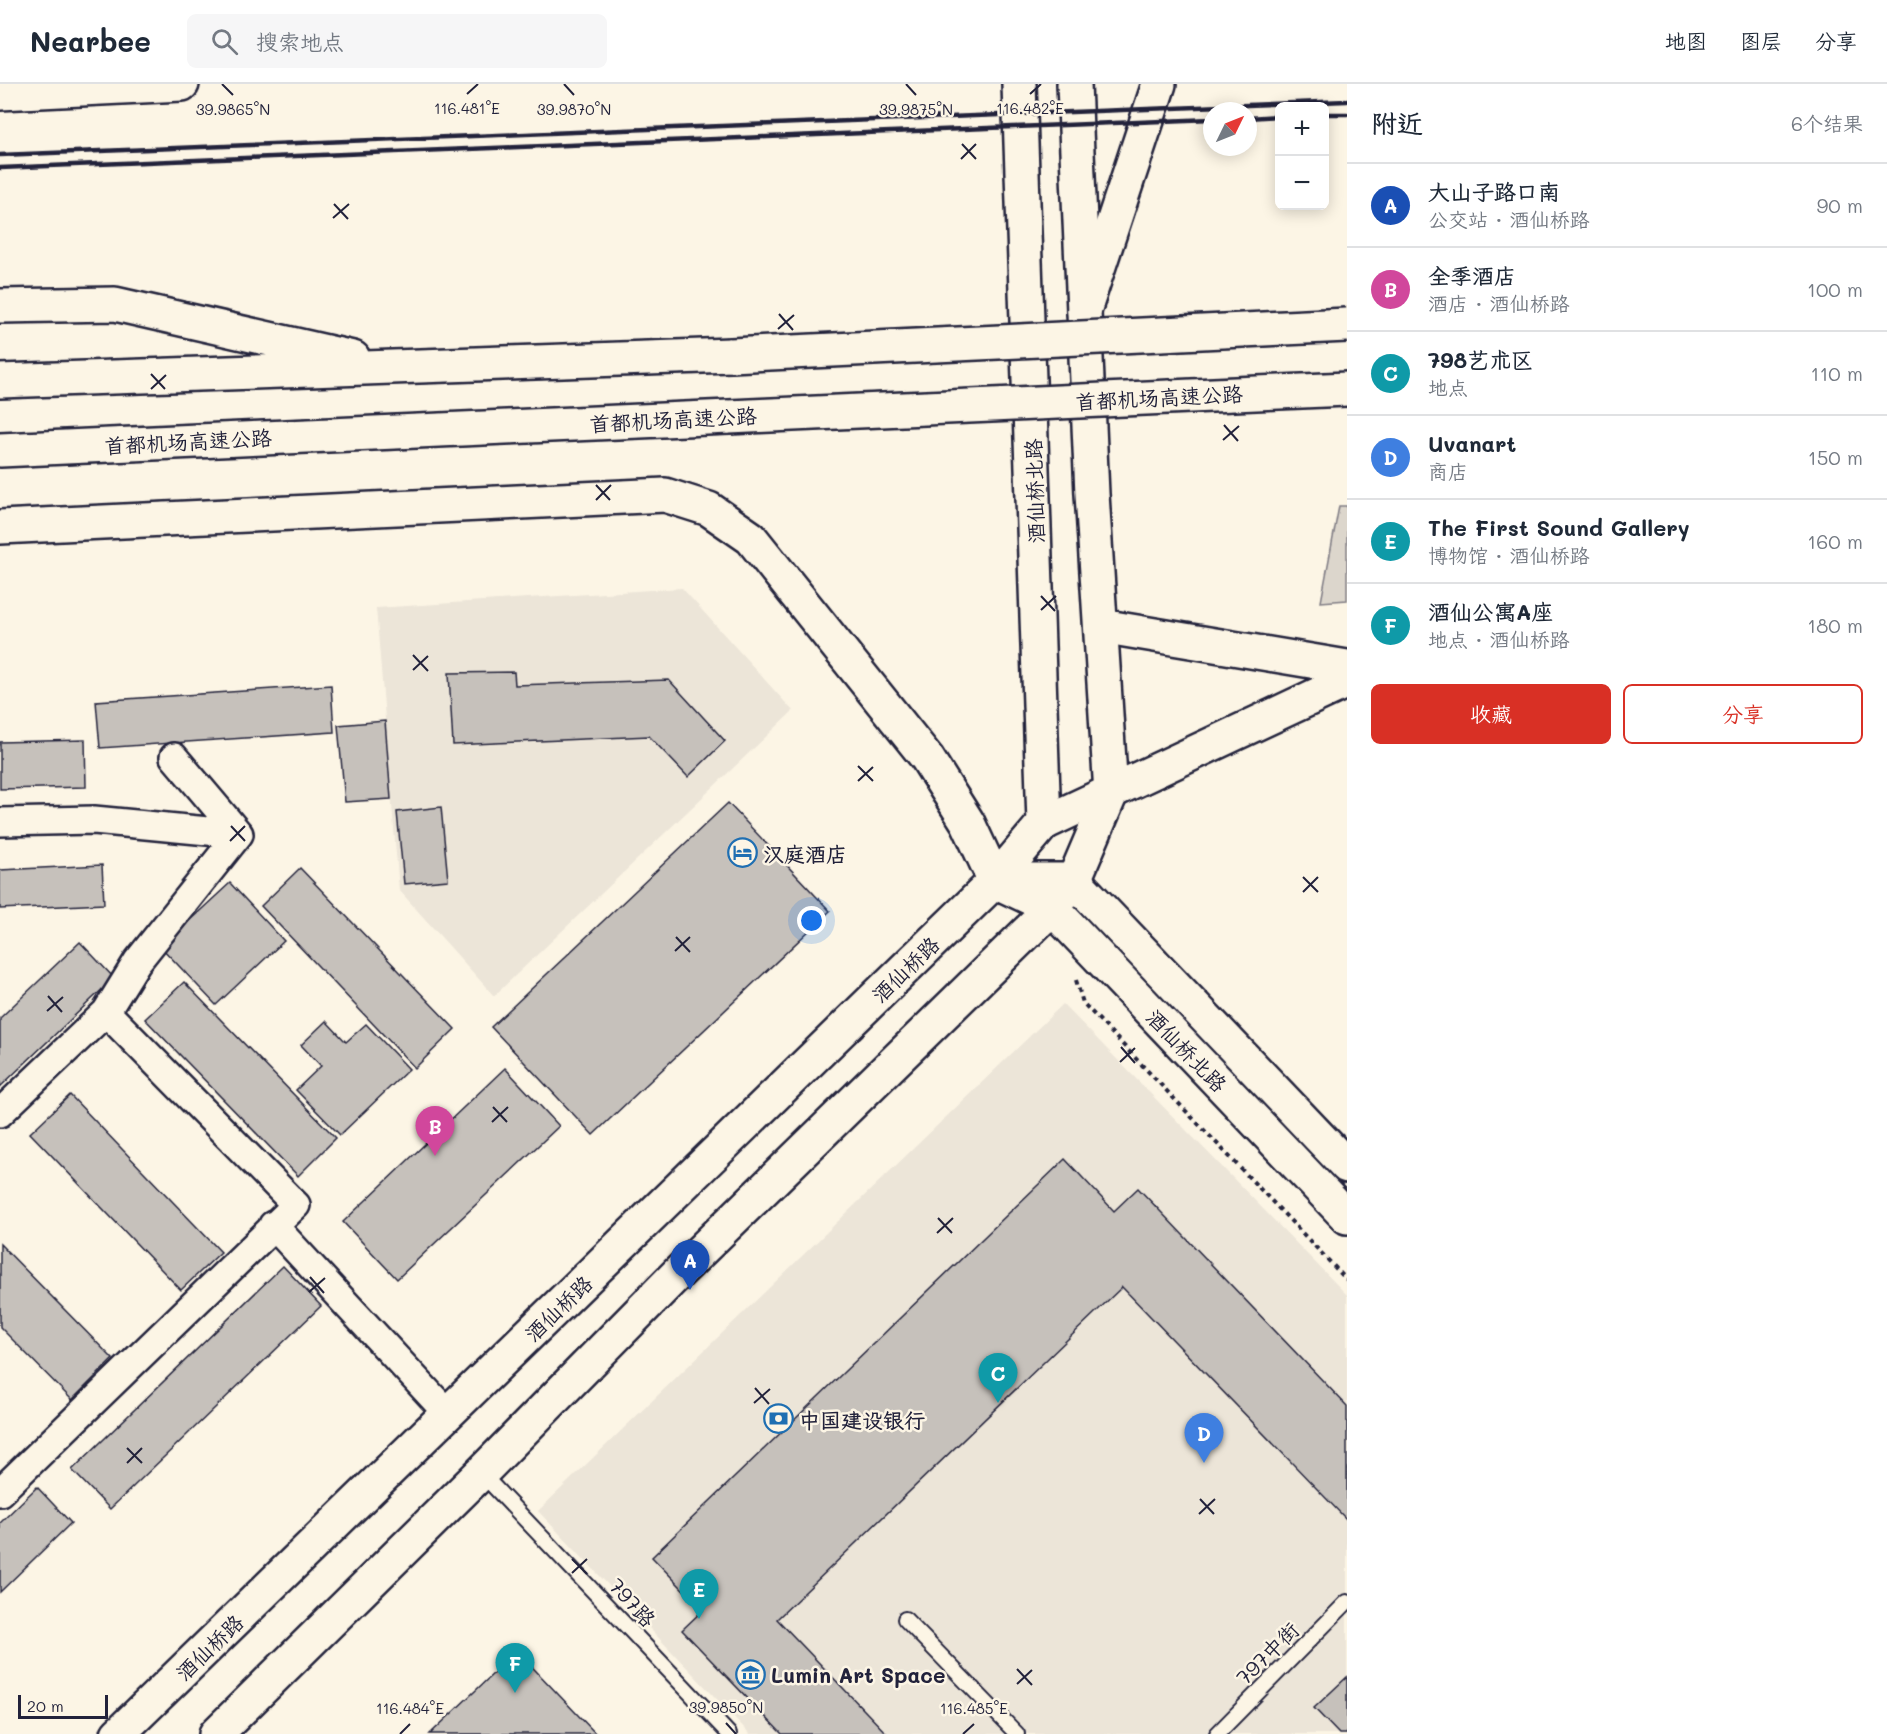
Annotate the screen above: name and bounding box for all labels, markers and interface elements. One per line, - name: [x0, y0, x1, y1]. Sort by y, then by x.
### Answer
- search box: [187, 14, 607, 68]
- text: Nearbee: [30, 23, 151, 59]
- icon: search: [208, 25, 241, 58]
- text: 搜索地点: [256, 27, 344, 56]
- text: 地图: [1665, 27, 1707, 54]
- text: 图层: [1740, 27, 1782, 54]
- text: 分享: [1815, 27, 1857, 54]
- text: 116.481°E: [434, 98, 500, 118]
- text: 116.482°E: [996, 98, 1064, 118]
- text: 39.9865°N: [196, 99, 270, 119]
- text: 39.9870°N: [537, 99, 611, 119]
- text: 39.9875°N: [879, 99, 953, 119]
- north arrow: [1203, 102, 1257, 156]
- map controls: [1275, 102, 1329, 210]
- button: +: [1275, 102, 1329, 156]
- text: 附近: [1371, 106, 1423, 140]
- text: 6个结果: [1791, 110, 1863, 136]
- button: −: [1275, 156, 1329, 210]
- text: 大山子路口南: [1428, 177, 1560, 206]
- text: A: [1384, 192, 1397, 218]
- text: 90 m: [1817, 192, 1863, 218]
- text: 公交站 · 酒仙桥路: [1428, 206, 1590, 232]
- text: 全季酒店: [1428, 261, 1516, 290]
- text: B: [1384, 276, 1397, 302]
- text: 100 m: [1807, 276, 1863, 302]
- text: 酒店 · 酒仙桥路: [1428, 290, 1570, 316]
- text: 798艺术区: [1428, 345, 1533, 374]
- text: C: [1383, 360, 1398, 386]
- text: 110 m: [1810, 360, 1863, 386]
- text: 地点: [1428, 374, 1468, 400]
- street label: 首都机场高速公路: [1074, 379, 1244, 415]
- street label: 首都机场高速公路: [588, 401, 758, 437]
- street label: 首都机场高速公路: [103, 423, 273, 459]
- text: Uvanart: [1428, 429, 1516, 458]
- street label: 酒仙桥北路: [1019, 438, 1049, 544]
- text: D: [1383, 444, 1398, 470]
- text: 150 m: [1808, 444, 1863, 470]
- text: 商店: [1428, 458, 1468, 484]
- text: The First Sound Gallery: [1428, 513, 1690, 542]
- text: E: [1384, 528, 1397, 554]
- text: 160 m: [1807, 528, 1863, 554]
- text: 博物馆 · 酒仙桥路: [1428, 542, 1590, 568]
- text: 酒仙公寓A座: [1428, 597, 1553, 626]
- text: F: [1384, 612, 1397, 638]
- text: 180 m: [1807, 612, 1863, 638]
- text: 地点 · 酒仙桥路: [1428, 626, 1570, 652]
- button: 收藏: [1371, 684, 1611, 744]
- button: 分享: [1623, 684, 1863, 744]
- hotel icon: 汉庭酒店: [726, 837, 758, 869]
- place label: 汉庭酒店: [763, 840, 847, 867]
- your location: [797, 906, 826, 935]
- street label: 酒仙桥路: [865, 930, 945, 1008]
- street label: 酒仙桥北路: [1141, 1003, 1233, 1097]
- pin: B: [416, 1106, 454, 1156]
- pin: A: [670, 1240, 710, 1290]
- street label: 酒仙桥路: [518, 1269, 598, 1347]
- pin: C: [978, 1354, 1018, 1403]
- bank icon: 中国建设银行: [762, 1403, 794, 1435]
- place label: 中国建设银行: [799, 1406, 925, 1433]
- pin: D: [1184, 1414, 1224, 1463]
- pin: E: [680, 1570, 718, 1619]
- street label: 797路: [604, 1572, 662, 1632]
- street label: 酒仙桥路: [169, 1608, 249, 1686]
- street label: 797中街: [1230, 1616, 1304, 1690]
- pin: F: [496, 1644, 534, 1693]
- museum icon: Lumin Art Space: [734, 1658, 766, 1690]
- place label: Lumin Art Space: [771, 1661, 945, 1688]
- scale bar: [18, 1692, 108, 1720]
- text: 20 m: [27, 1695, 64, 1716]
- text: 39.9850°N: [689, 1697, 763, 1717]
- text: 116.484°E: [376, 1698, 444, 1718]
- text: 116.485°E: [940, 1698, 1008, 1718]

